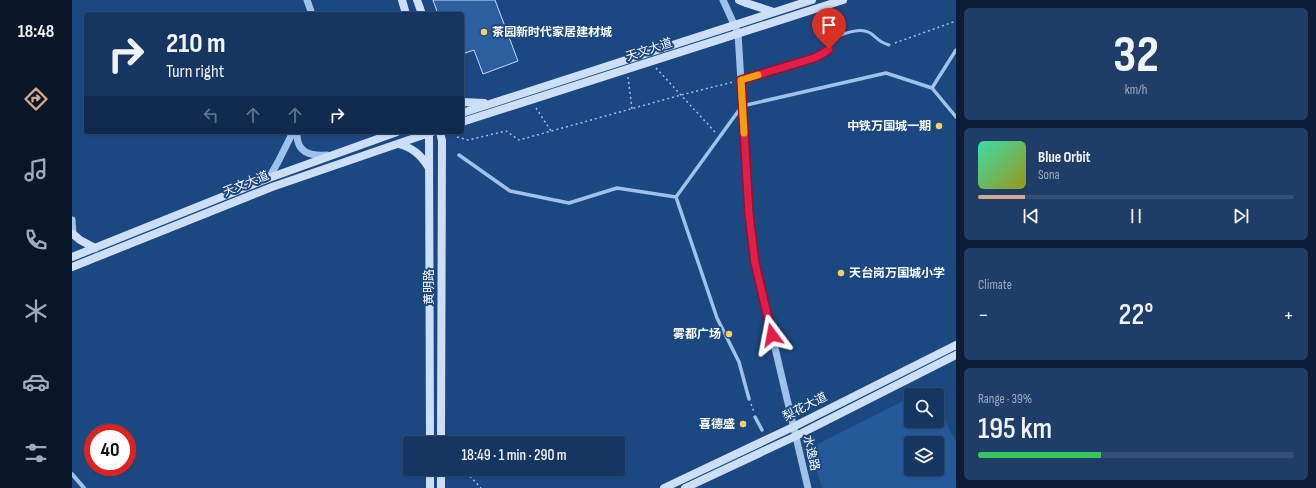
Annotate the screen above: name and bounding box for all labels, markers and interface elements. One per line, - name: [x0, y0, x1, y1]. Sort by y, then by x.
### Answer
- pin: [812, 8, 846, 49]
- icon: arrive: [818, 14, 840, 36]
- text: 18:48: [18, 21, 54, 42]
- text: 32: [1113, 24, 1159, 87]
- place label: 茶园新时代家居建材城: [492, 25, 612, 40]
- text: 210 m: [166, 27, 226, 60]
- marker: 茶园新时代家居建材城: [479, 27, 489, 37]
- icon: right: [100, 28, 152, 80]
- street label: 天文大道: [624, 35, 674, 65]
- text: Turn right: [166, 61, 224, 82]
- text: km/h: [1125, 82, 1147, 98]
- icon: directions: [22, 85, 50, 113]
- icon: left: [200, 104, 222, 126]
- icon: ahead: [242, 104, 264, 126]
- icon: ahead: [284, 104, 306, 126]
- icon: right: [326, 104, 348, 126]
- place label: 中铁万国城一期: [847, 119, 931, 134]
- marker: 中铁万国城一期: [934, 121, 944, 131]
- text: Blue Orbit: [1038, 148, 1090, 167]
- icon: music: [22, 156, 50, 184]
- text: Sona: [1038, 167, 1060, 183]
- street label: 天文大道: [221, 168, 271, 200]
- icon: previous: [1020, 205, 1042, 227]
- icon: pause: [1125, 205, 1147, 227]
- icon: next: [1230, 205, 1252, 227]
- icon: phone: [22, 226, 50, 254]
- place label: 天台岗万国城小学: [849, 266, 945, 281]
- marker: 天台岗万国城小学: [836, 268, 846, 278]
- street label: 黄明路: [422, 269, 437, 305]
- text: Climate: [978, 277, 1012, 293]
- icon: climate: [22, 297, 50, 325]
- text: 22°: [1119, 297, 1153, 333]
- text: −: [978, 302, 989, 329]
- text: +: [1283, 302, 1294, 329]
- position arrow: [751, 314, 793, 356]
- place label: 雾都广场: [673, 327, 721, 342]
- marker: 雾都广场: [724, 329, 734, 339]
- icon: car: [22, 368, 50, 396]
- map controls: [904, 388, 944, 476]
- button: search: [904, 388, 944, 428]
- street label: 梨花大道: [780, 389, 830, 425]
- text: Range · 39%: [978, 391, 1032, 407]
- text: 195 km: [978, 411, 1052, 447]
- place label: 喜德盛: [699, 417, 735, 432]
- marker: 喜德盛: [738, 419, 748, 429]
- speed limit sign: 40: [84, 424, 136, 476]
- street label: 水逸路: [800, 434, 822, 472]
- button: layers: [904, 436, 944, 476]
- icon: filters: [22, 439, 50, 467]
- text: 18:49 · 1 min · 290 m: [461, 446, 567, 465]

